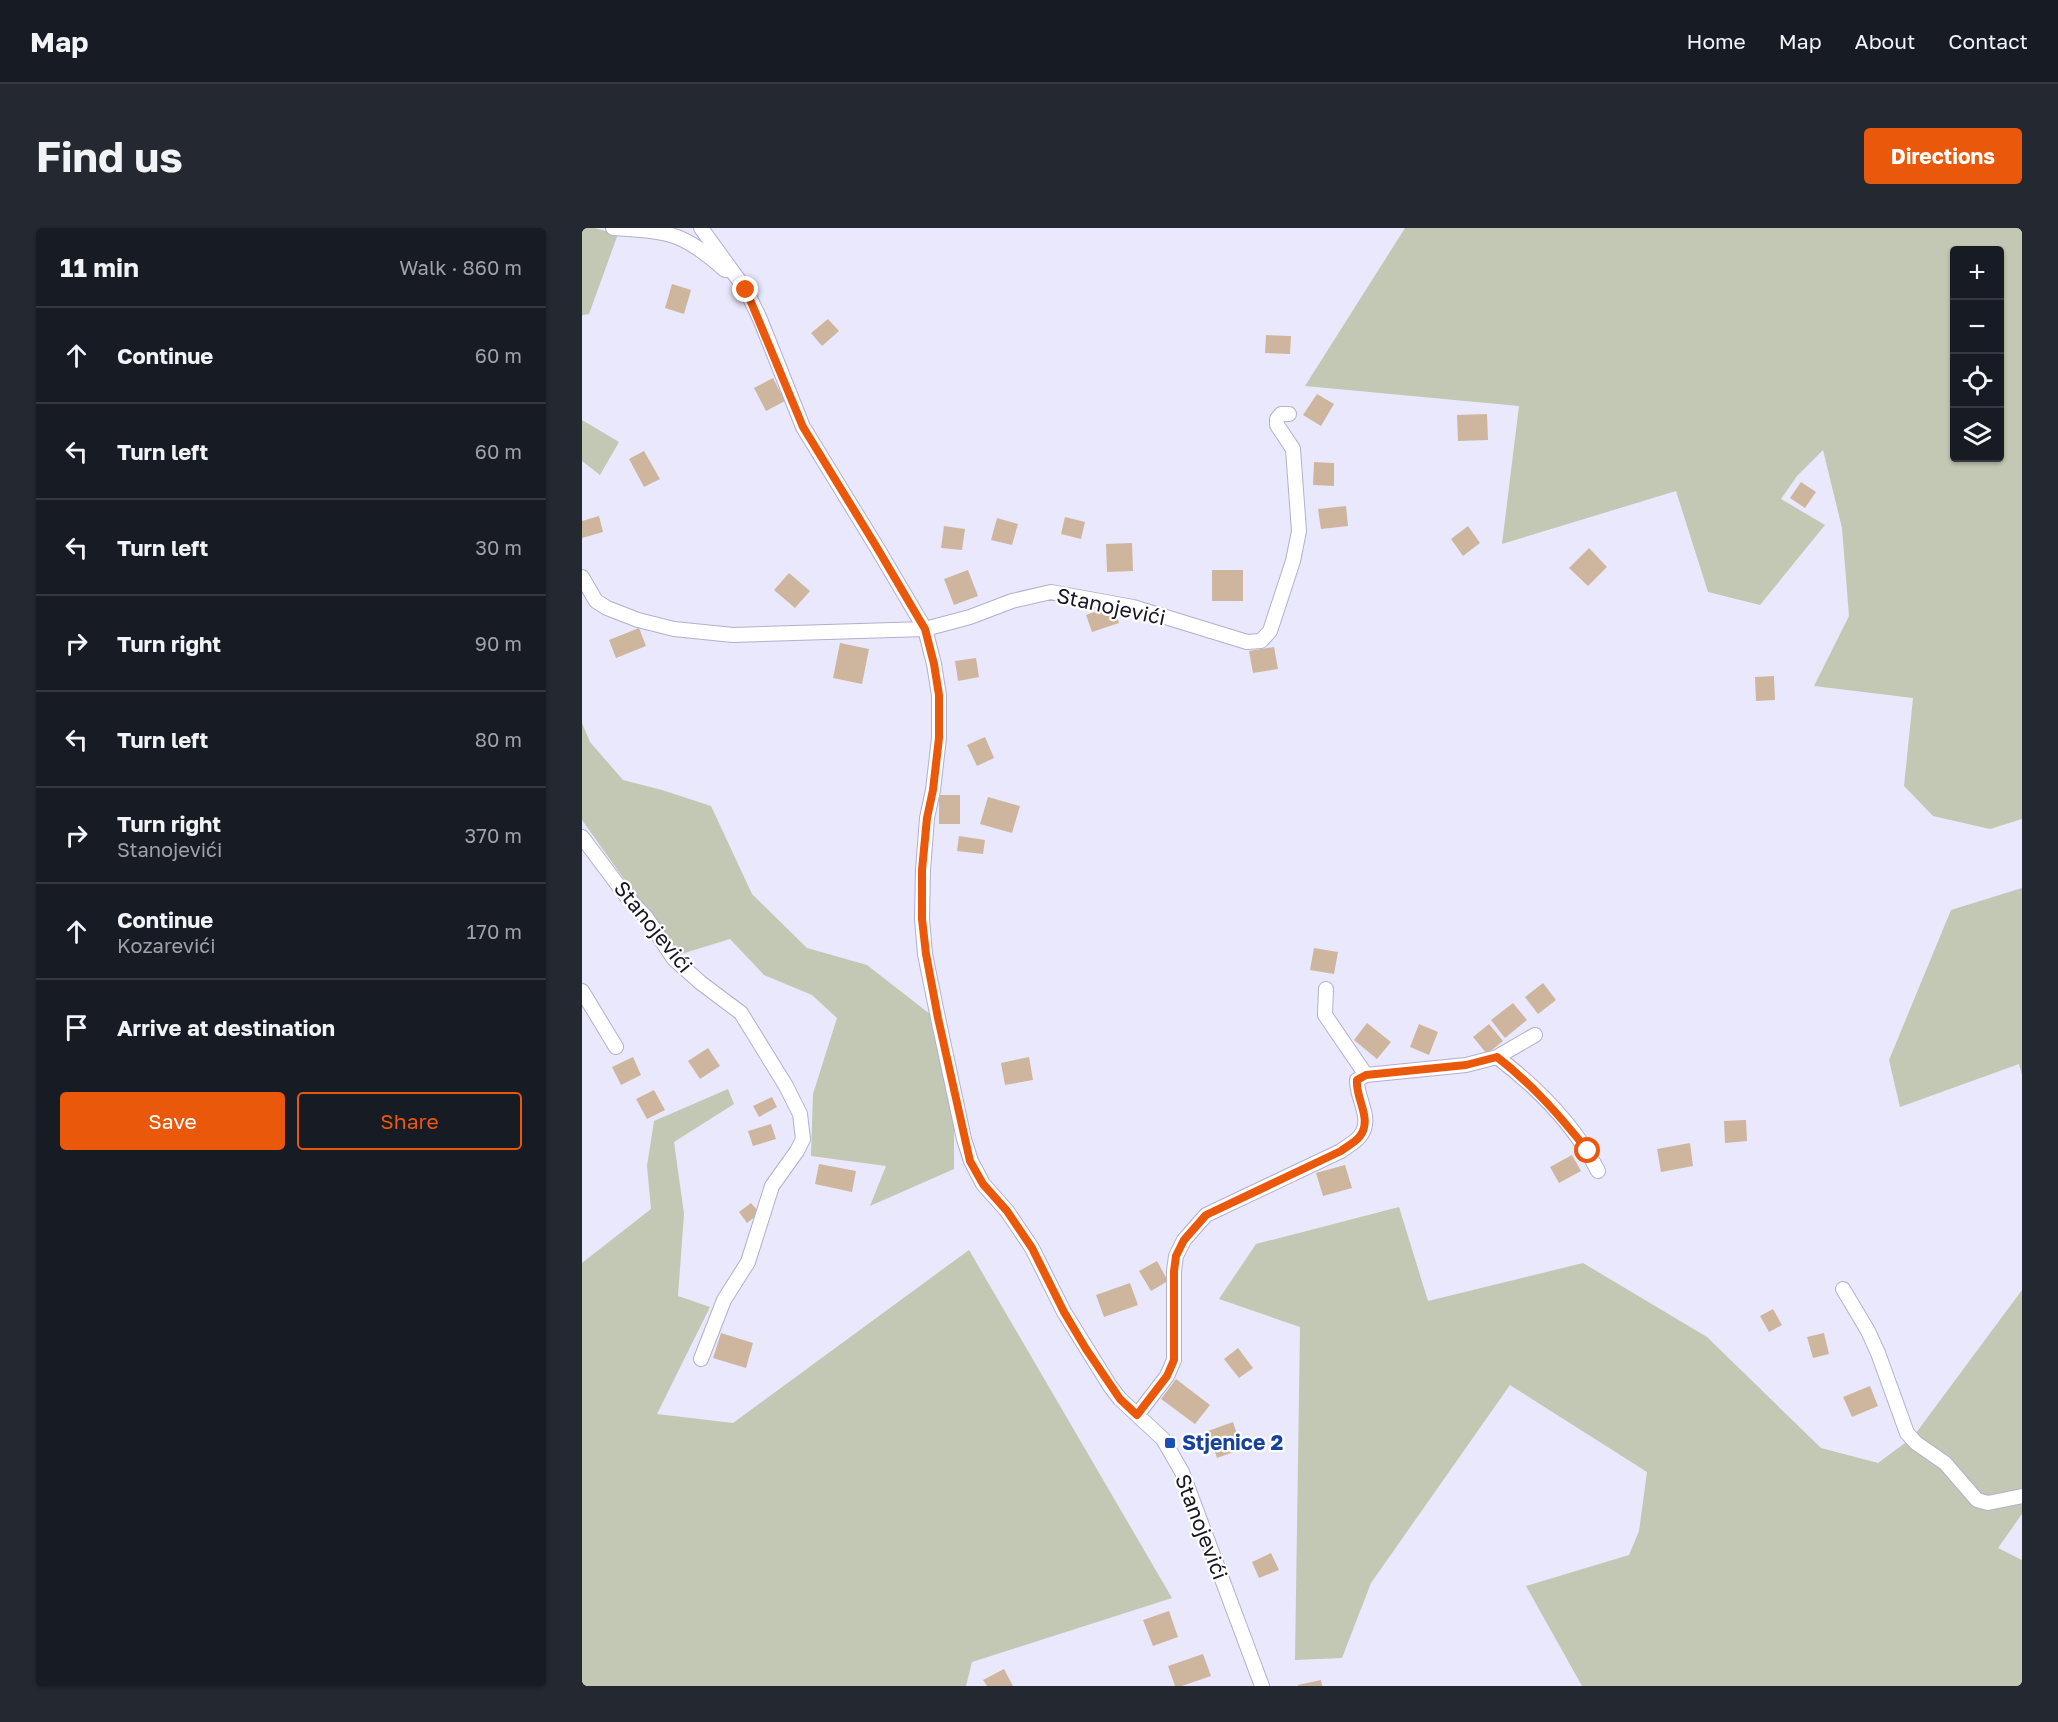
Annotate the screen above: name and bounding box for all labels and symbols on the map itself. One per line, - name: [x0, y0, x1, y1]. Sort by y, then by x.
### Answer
- route end: [732, 276, 758, 302]
- street label: Stanojevići: [1054, 582, 1168, 630]
- street label: Stanojevići: [609, 875, 699, 978]
- route start: [1574, 1137, 1600, 1163]
- place label: Stjenice 2: [1182, 1429, 1284, 1455]
- marker: Stjenice 2: [1163, 1436, 1177, 1450]
- street label: Stanojevići: [1170, 1470, 1234, 1583]

